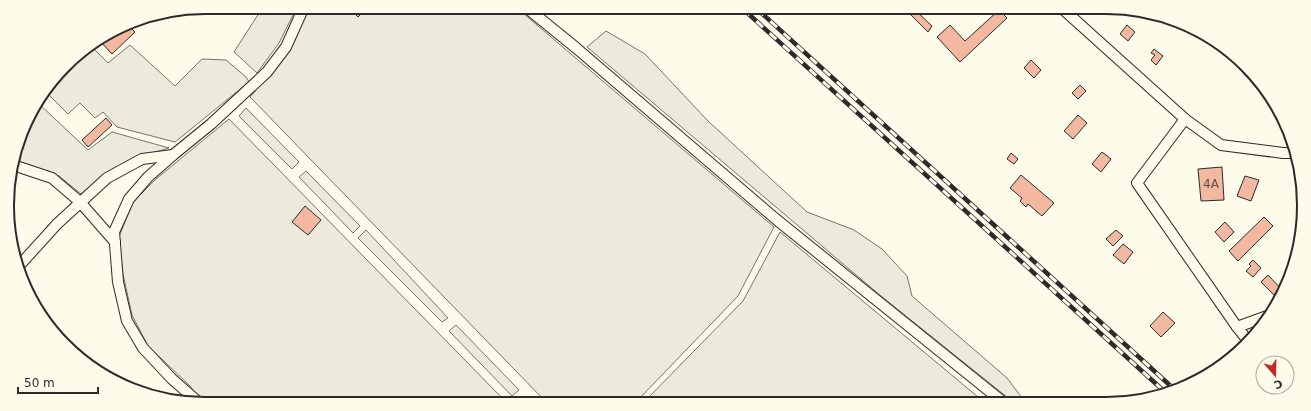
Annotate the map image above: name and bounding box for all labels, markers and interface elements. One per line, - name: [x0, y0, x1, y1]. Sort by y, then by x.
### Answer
- house number: 4А: [1203, 177, 1220, 191]
- north arrow: [1255, 355, 1295, 395]
- scale bar: [18, 369, 98, 395]
- text: 50 m: [24, 376, 55, 390]
- text: С: [1272, 376, 1284, 391]

